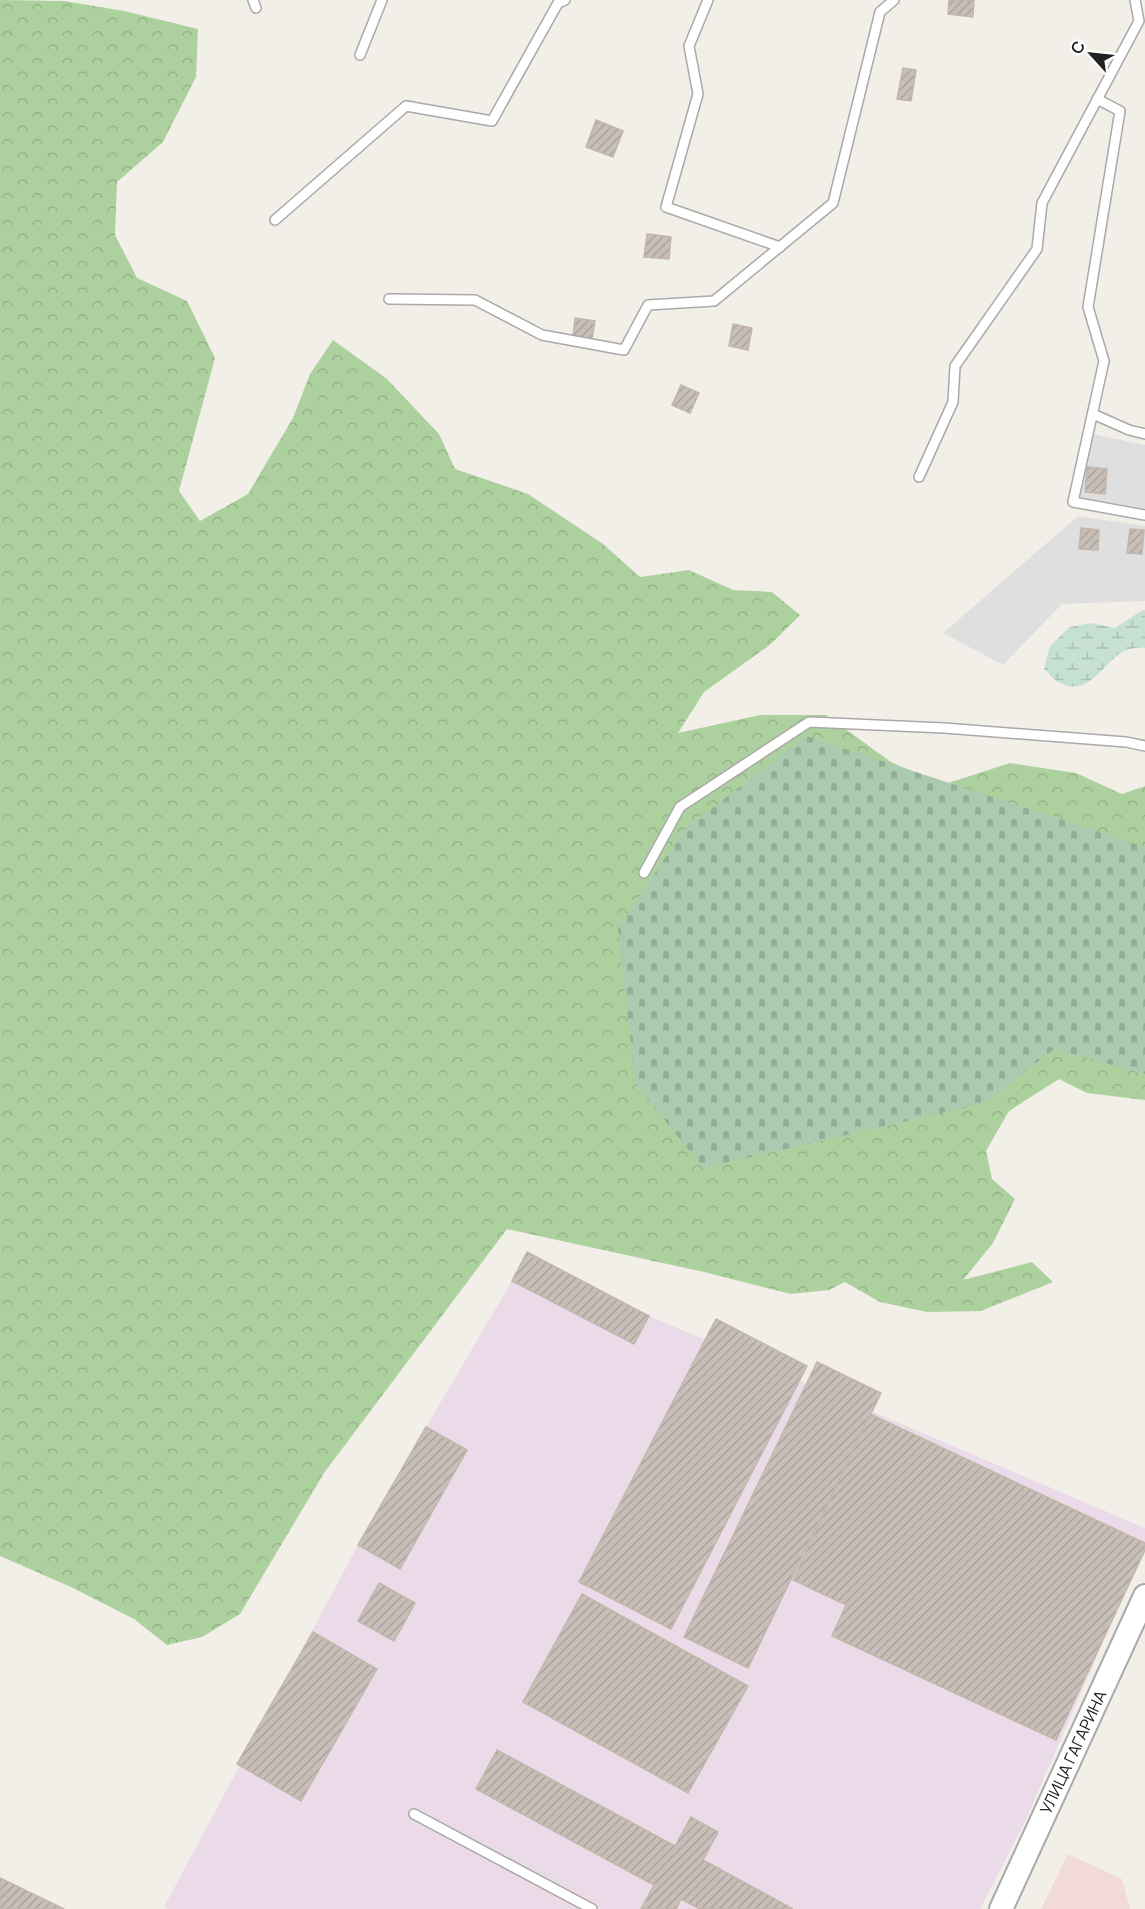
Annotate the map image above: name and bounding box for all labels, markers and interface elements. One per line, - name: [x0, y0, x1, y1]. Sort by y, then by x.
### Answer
- north arrow: [1061, 24, 1121, 84]
- text: С: [1065, 37, 1090, 57]
- street label: УЛИЦА ГАГАРИНА: [1035, 1687, 1111, 1817]

